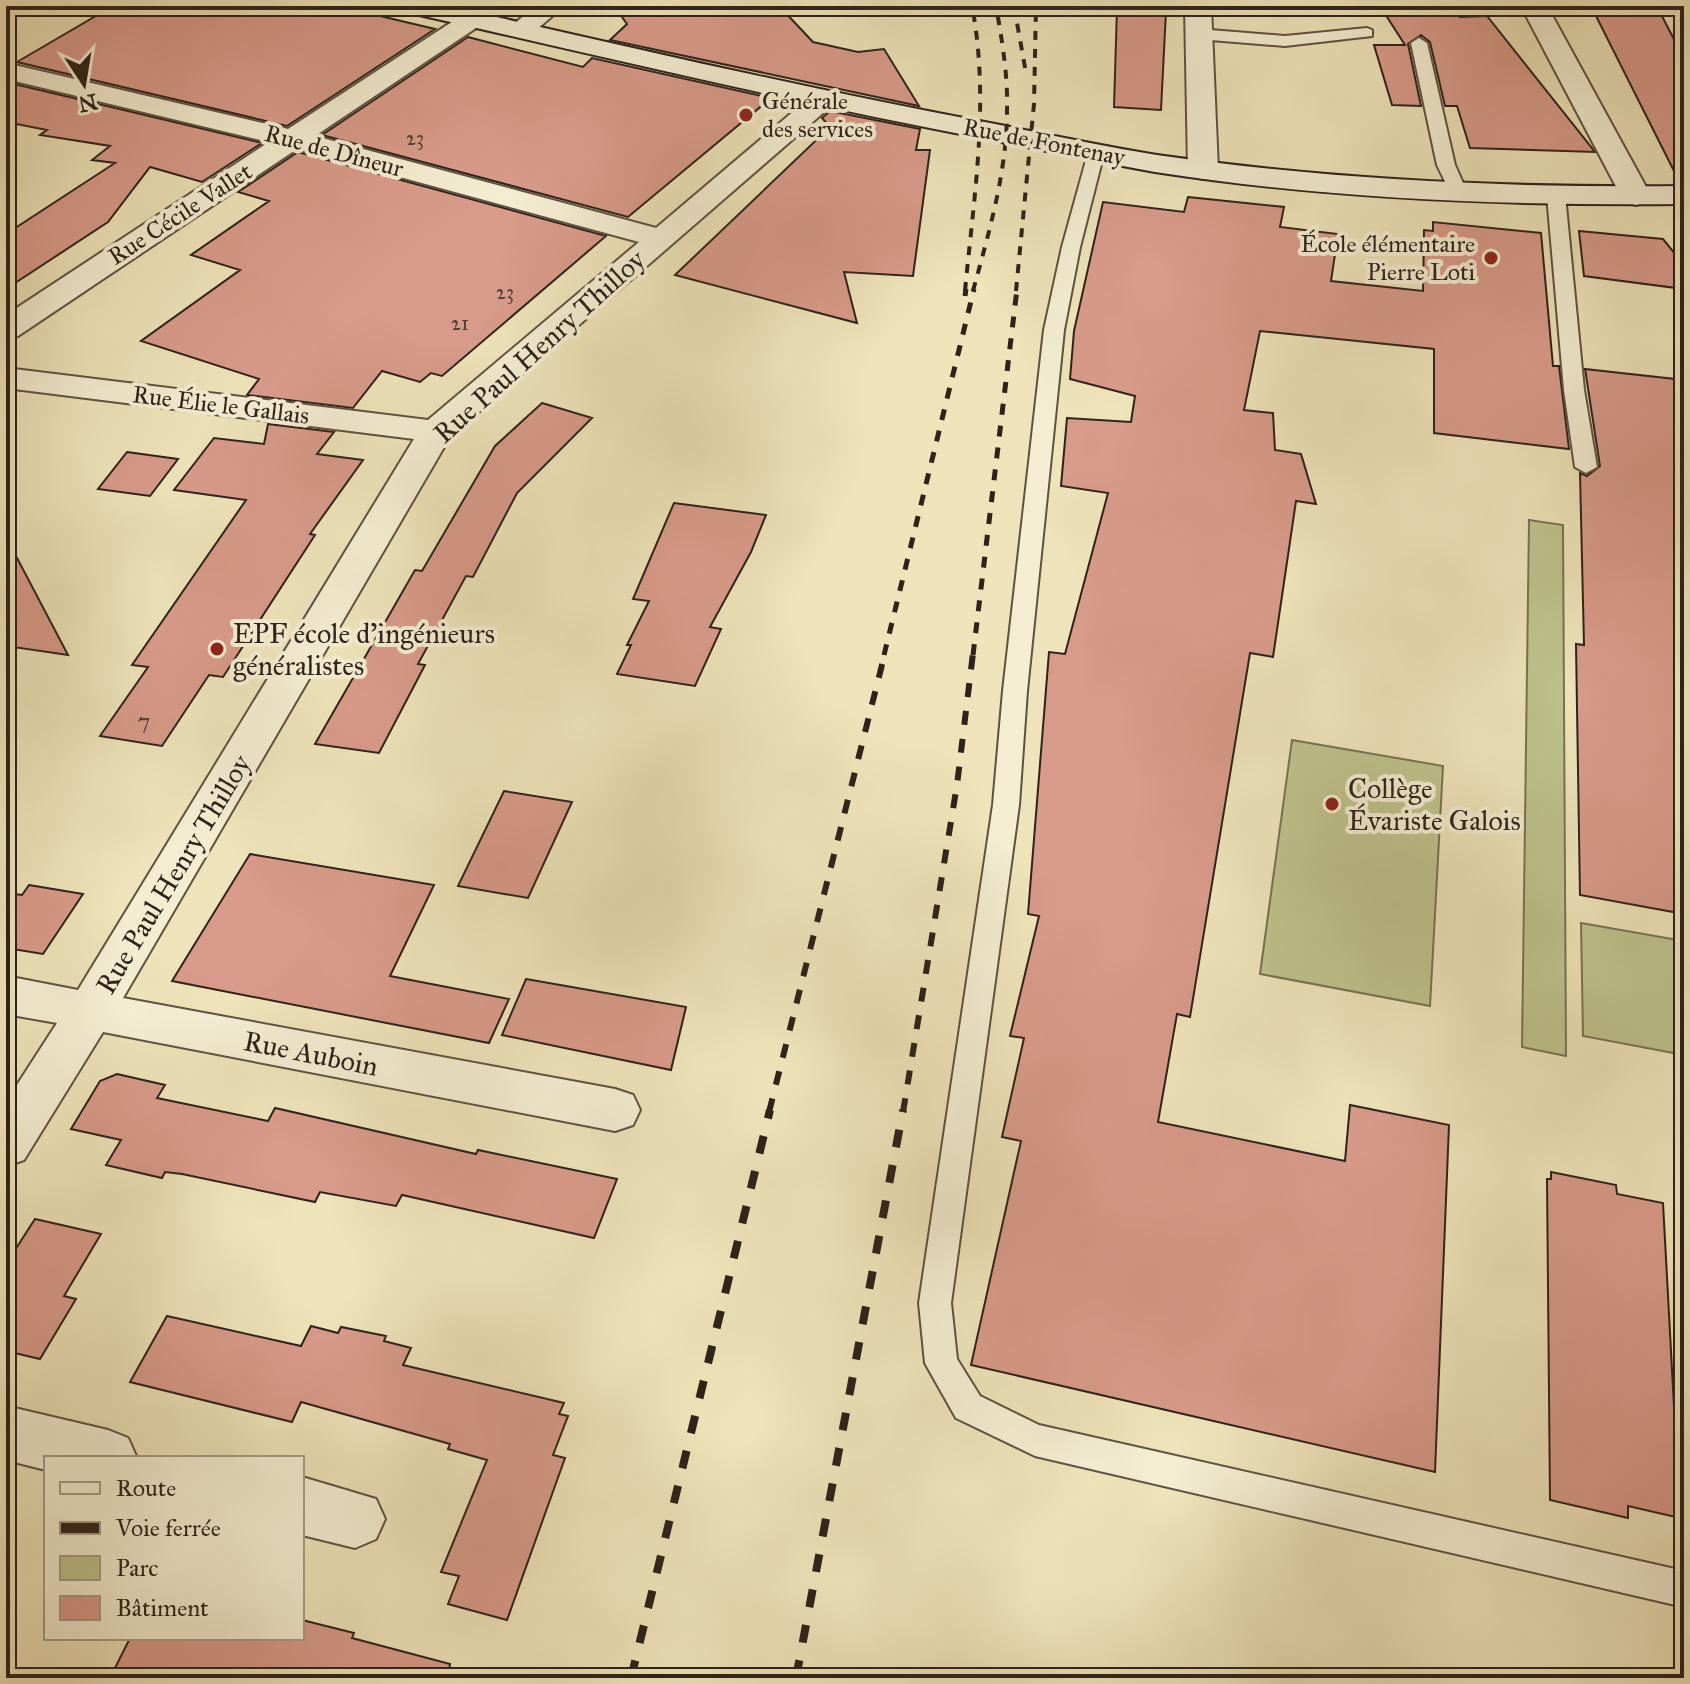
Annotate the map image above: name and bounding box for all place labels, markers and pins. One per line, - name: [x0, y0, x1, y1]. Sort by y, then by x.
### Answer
- place label: Générale des services: [762, 86, 873, 144]
- marker: Générale des services: [737, 106, 755, 124]
- place label: École élémentaire Pierre Loti: [1301, 229, 1475, 287]
- marker: École élémentaire Pierre Loti: [1482, 249, 1500, 267]
- place label: EPF école d'ingénieurs généralistes: [233, 616, 495, 683]
- marker: EPF école d'ingénieurs généralistes: [208, 640, 226, 658]
- place label: Collège Évariste Galois: [1348, 771, 1521, 838]
- marker: Collège Évariste Galois: [1323, 795, 1341, 813]

